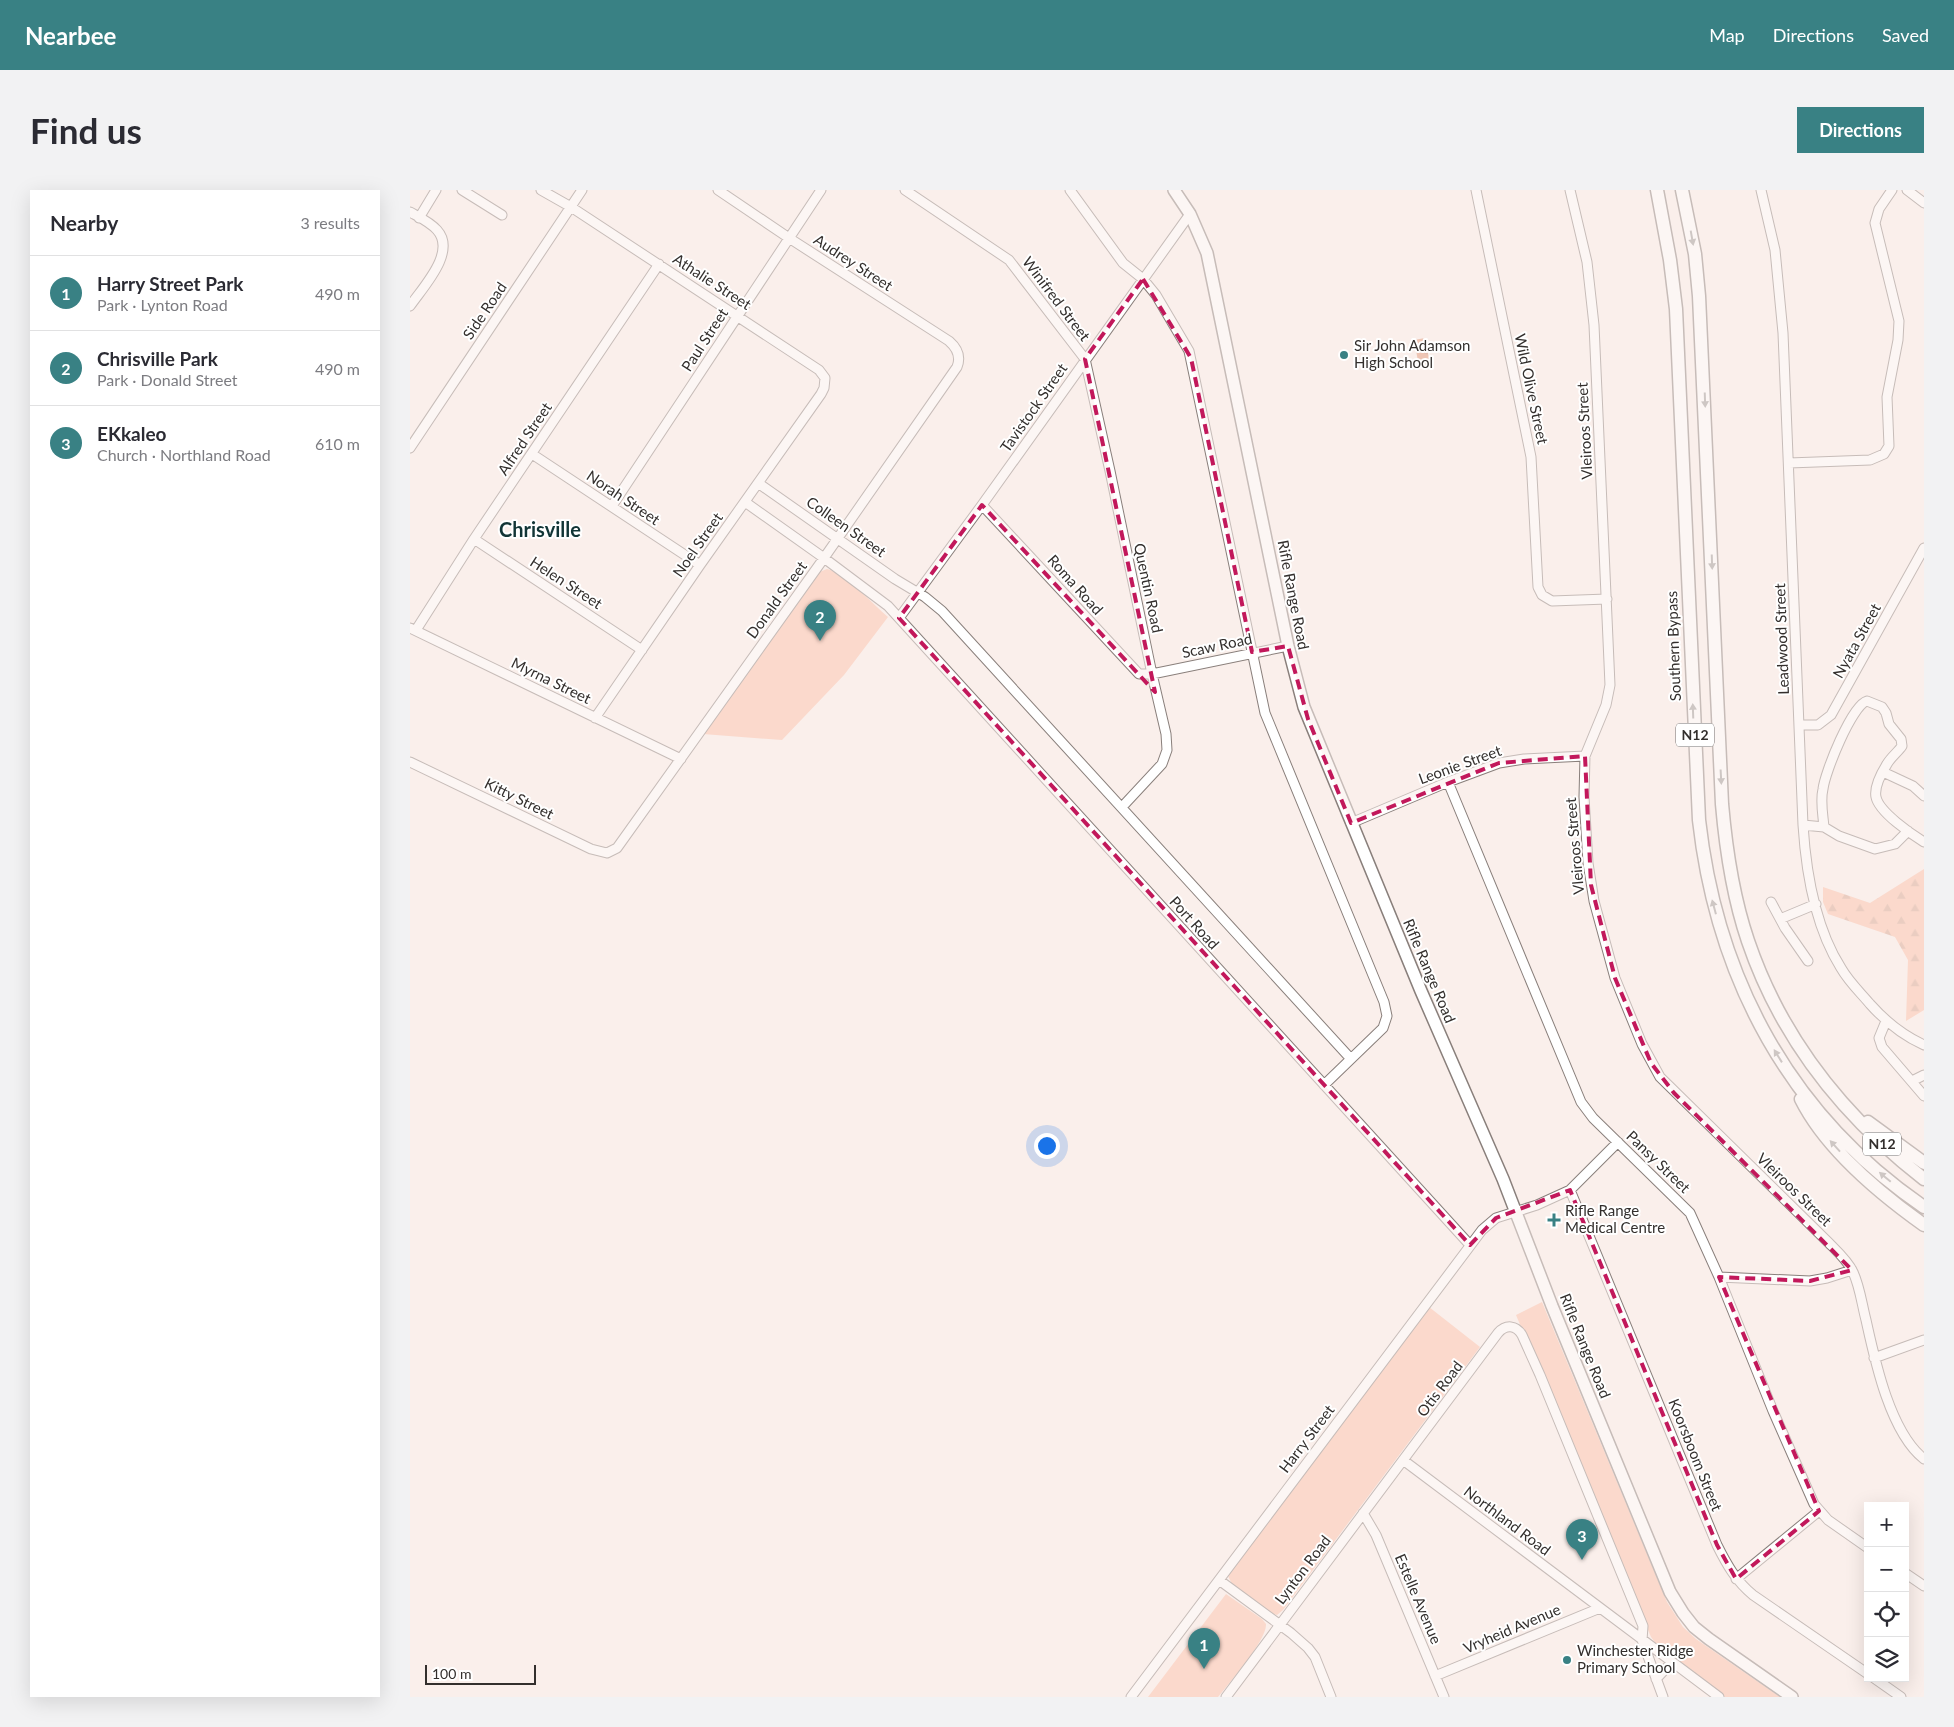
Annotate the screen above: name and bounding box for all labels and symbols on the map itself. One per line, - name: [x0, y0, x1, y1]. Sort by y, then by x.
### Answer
- street label: Audrey Street: [811, 230, 897, 295]
- one-way arrow: [1689, 230, 1697, 246]
- street label: Athalie Street: [670, 249, 755, 313]
- street label: Winifred Street: [1019, 253, 1095, 345]
- street label: Side Road: [459, 278, 510, 342]
- street label: Paul Street: [677, 304, 732, 374]
- street label: Wild Olive Street: [1511, 332, 1553, 446]
- place label: Sir John Adamson High School: [1354, 336, 1470, 371]
- marker: Sir John Adamson High School: [1338, 349, 1350, 361]
- street label: Tavistock Street: [996, 359, 1071, 455]
- street label: Vleiroos Street: [1572, 381, 1596, 480]
- one-way arrow: [1701, 392, 1709, 408]
- street label: Alfred Street: [493, 398, 555, 478]
- street label: Norah Street: [584, 466, 664, 529]
- street label: Colleen Street: [803, 492, 890, 561]
- street label: Noel Street: [668, 508, 726, 580]
- district label: Chrisville: [499, 517, 581, 541]
- street label: Rifle Range Road: [1275, 538, 1313, 651]
- street label: Quentin Road: [1131, 541, 1167, 634]
- street label: Roma Road: [1044, 551, 1107, 618]
- street label: Helen Street: [527, 552, 606, 612]
- one-way arrow: [1708, 554, 1716, 570]
- street label: Donald Street: [742, 557, 811, 641]
- street label: Leadwood Street: [1770, 582, 1792, 695]
- street label: Southern Bypass: [1662, 591, 1684, 702]
- pin: 2: [804, 600, 836, 641]
- street label: Nyata Street: [1828, 600, 1884, 681]
- street label: Scaw Road: [1180, 629, 1254, 661]
- street label: Myrna Street: [509, 653, 595, 707]
- one-way arrow: [1689, 703, 1697, 719]
- road number: N12: [1676, 724, 1714, 746]
- street label: Leonie Street: [1416, 741, 1504, 787]
- one-way arrow: [1717, 769, 1725, 785]
- street label: Kitty Street: [482, 774, 557, 823]
- street label: Vleiroos Street: [1561, 796, 1587, 895]
- street label: Port Road: [1166, 892, 1223, 953]
- one-way arrow: [1709, 900, 1717, 915]
- street label: Rifle Range Road: [1400, 916, 1460, 1025]
- one-way arrow: [1774, 1049, 1783, 1062]
- street label: Pansy Street: [1623, 1126, 1695, 1197]
- road number: N12: [1863, 1132, 1901, 1156]
- your location: [1034, 1133, 1060, 1159]
- one-way arrow: [1830, 1140, 1841, 1153]
- street label: Vleiroos Street: [1753, 1149, 1836, 1230]
- one-way arrow: [1879, 1172, 1892, 1183]
- place label: Rifle Range Medical Centre: [1565, 1201, 1665, 1236]
- marker: Rifle Range Medical Centre: [1547, 1213, 1561, 1227]
- street label: Rifle Range Road: [1557, 1291, 1615, 1401]
- street label: Otis Road: [1413, 1357, 1466, 1420]
- street label: Koorsboom Street: [1665, 1396, 1727, 1514]
- street label: Harry Street: [1275, 1400, 1338, 1476]
- street label: Northland Road: [1461, 1482, 1554, 1559]
- pin: 3: [1566, 1519, 1598, 1560]
- street label: Lynton Road: [1270, 1531, 1334, 1607]
- street label: Estelle Avenue: [1392, 1551, 1446, 1647]
- street label: Vryheid Avenue: [1460, 1599, 1563, 1657]
- pin: 1: [1188, 1628, 1220, 1669]
- place label: Winchester Ridge Primary School: [1577, 1641, 1694, 1676]
- marker: Winchester Ridge Primary School: [1561, 1654, 1573, 1666]
- scale bar: [425, 1662, 536, 1685]

